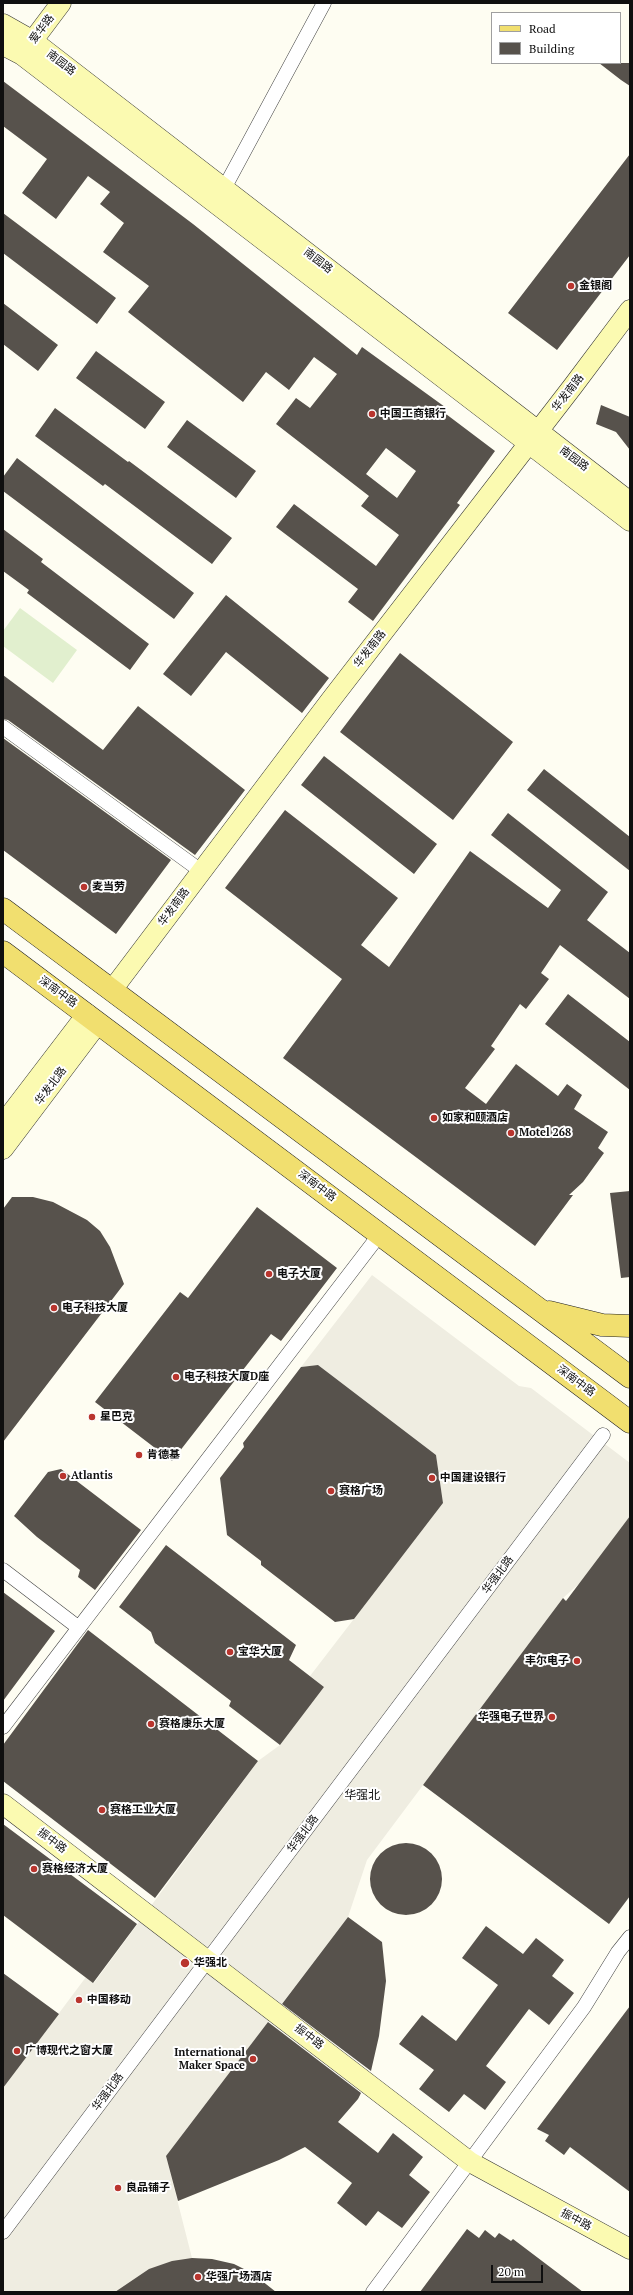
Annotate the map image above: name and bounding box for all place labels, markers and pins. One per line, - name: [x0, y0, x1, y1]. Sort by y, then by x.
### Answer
- place label: 金银阁: [579, 279, 612, 293]
- marker: 金银阁: [566, 281, 576, 291]
- place label: 中国工商银行: [380, 407, 446, 421]
- marker: 中国工商银行: [367, 409, 377, 419]
- place label: 麦当劳: [92, 880, 125, 894]
- marker: 麦当劳: [79, 882, 89, 892]
- place label: 如家和颐酒店: [442, 1111, 508, 1125]
- marker: 如家和颐酒店: [429, 1113, 439, 1123]
- place label: Motel 268: [519, 1126, 571, 1140]
- marker: Motel 268: [506, 1128, 516, 1138]
- place label: 电子大厦: [277, 1267, 321, 1281]
- marker: 电子大厦: [264, 1269, 274, 1279]
- place label: 电子科技大厦: [62, 1301, 128, 1315]
- marker: 电子科技大厦: [49, 1303, 59, 1313]
- place label: 电子科技大厦D座: [184, 1370, 269, 1384]
- marker: 电子科技大厦D座: [171, 1372, 181, 1382]
- place label: 星巴克: [100, 1410, 133, 1424]
- marker: 星巴克: [87, 1412, 97, 1422]
- place label: 肯德基: [147, 1448, 180, 1462]
- marker: 肯德基: [134, 1450, 144, 1460]
- place label: Atlantis: [71, 1469, 113, 1483]
- marker: Atlantis: [58, 1471, 68, 1481]
- place label: 中国建设银行: [440, 1471, 506, 1485]
- marker: 中国建设银行: [427, 1473, 437, 1483]
- place label: 赛格广场: [339, 1484, 383, 1498]
- marker: 赛格广场: [326, 1486, 336, 1496]
- place label: 宝华大厦: [238, 1645, 282, 1659]
- marker: 宝华大厦: [225, 1647, 235, 1657]
- place label: 丰尔电子: [525, 1654, 569, 1668]
- marker: 丰尔电子: [572, 1656, 582, 1666]
- place label: 华强电子世界: [478, 1710, 544, 1724]
- marker: 华强电子世界: [547, 1712, 557, 1722]
- place label: 赛格康乐大厦: [159, 1717, 225, 1731]
- marker: 赛格康乐大厦: [146, 1719, 156, 1729]
- place label: 赛格工业大厦: [110, 1803, 176, 1817]
- marker: 赛格工业大厦: [97, 1805, 107, 1815]
- place label: 赛格经济大厦: [42, 1862, 108, 1876]
- marker: 赛格经济大厦: [29, 1864, 39, 1874]
- place label: 华强北: [194, 1956, 227, 1970]
- marker: 华强北: [179, 1957, 191, 1969]
- place label: 中国移动: [87, 1993, 131, 2007]
- marker: 中国移动: [74, 1995, 84, 2005]
- place label: 广博现代之窗大厦: [25, 2044, 113, 2058]
- marker: 广博现代之窗大厦: [12, 2046, 22, 2056]
- place label: International Maker Space: [174, 2046, 245, 2072]
- marker: International Maker Space: [248, 2054, 258, 2064]
- place label: 良品铺子: [126, 2181, 170, 2195]
- marker: 良品铺子: [113, 2183, 123, 2193]
- place label: 华强广场酒店: [206, 2270, 272, 2284]
- marker: 华强广场酒店: [193, 2272, 203, 2282]

